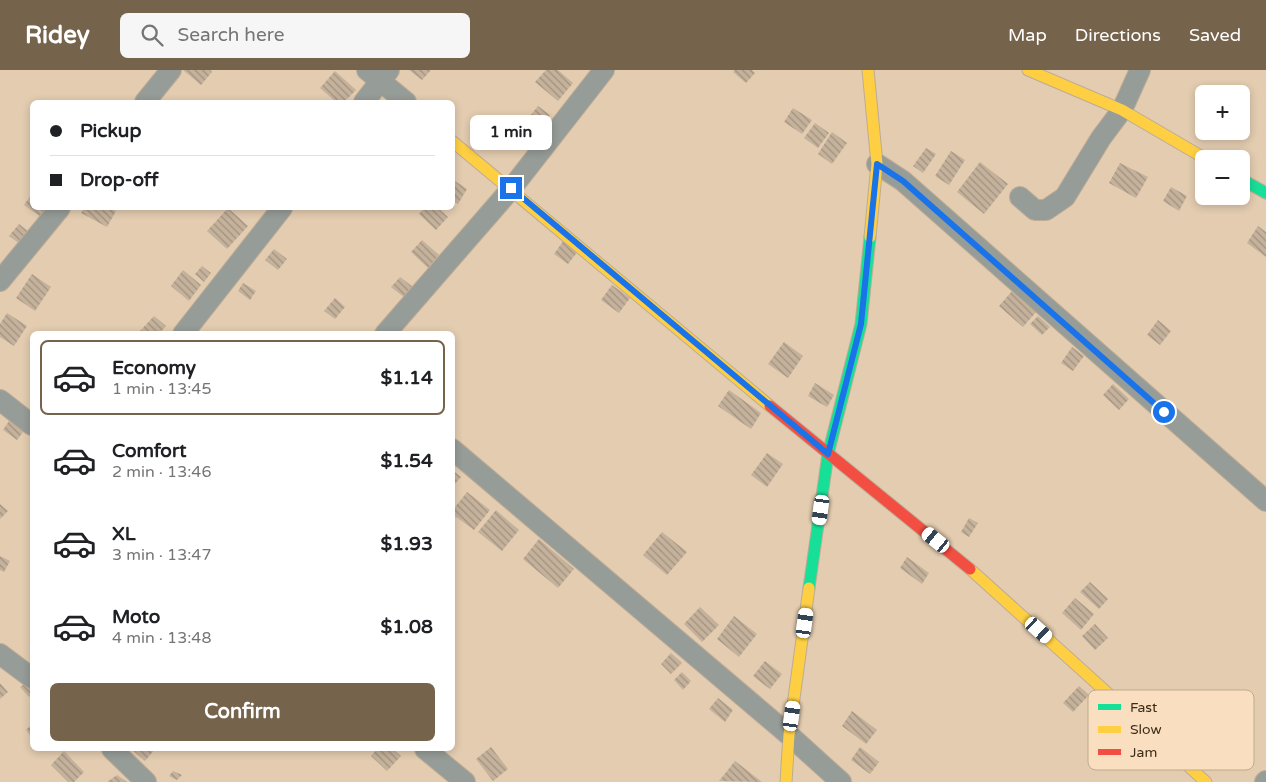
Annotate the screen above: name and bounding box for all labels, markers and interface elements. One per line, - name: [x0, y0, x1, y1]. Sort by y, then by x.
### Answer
- search box: [120, 13, 470, 58]
- text: Ridey: [25, 21, 90, 50]
- icon: search: [138, 21, 166, 49]
- text: Search here: [178, 24, 284, 46]
- text: Map: [1008, 24, 1047, 46]
- text: Directions: [1075, 24, 1161, 46]
- text: Saved: [1189, 24, 1241, 46]
- map controls: [1195, 85, 1250, 205]
- button: +: [1195, 85, 1250, 140]
- callout: 1 min: [470, 116, 552, 150]
- text: Pickup: [80, 120, 141, 142]
- text: 1 min: [490, 122, 532, 142]
- button: −: [1195, 150, 1250, 205]
- text: Drop-off: [80, 169, 159, 191]
- route end: [500, 177, 522, 199]
- icon: car: [52, 355, 97, 400]
- text: Economy: [112, 357, 196, 379]
- text: $1.14: [381, 367, 433, 389]
- text: 1 min · 13:45: [112, 379, 211, 399]
- route start: [1153, 401, 1175, 423]
- icon: car: [52, 438, 97, 483]
- text: Comfort: [112, 440, 186, 462]
- text: $1.54: [381, 450, 433, 472]
- text: 2 min · 13:46: [112, 462, 211, 482]
- car: [811, 494, 830, 526]
- icon: car: [52, 521, 97, 566]
- text: XL: [112, 523, 136, 545]
- car: [919, 525, 952, 555]
- text: $1.93: [381, 533, 433, 555]
- text: 3 min · 13:47: [112, 545, 211, 565]
- icon: car: [52, 604, 97, 649]
- text: Moto: [112, 606, 160, 628]
- car: [795, 607, 814, 639]
- car: [1022, 614, 1055, 646]
- text: $1.08: [381, 616, 433, 638]
- text: 4 min · 13:48: [112, 628, 211, 648]
- button: Confirm: [50, 683, 435, 741]
- legend: [1088, 690, 1254, 770]
- text: Fast: [1130, 699, 1158, 716]
- car: [782, 700, 801, 732]
- text: Slow: [1130, 721, 1162, 738]
- text: Jam: [1130, 744, 1157, 761]

